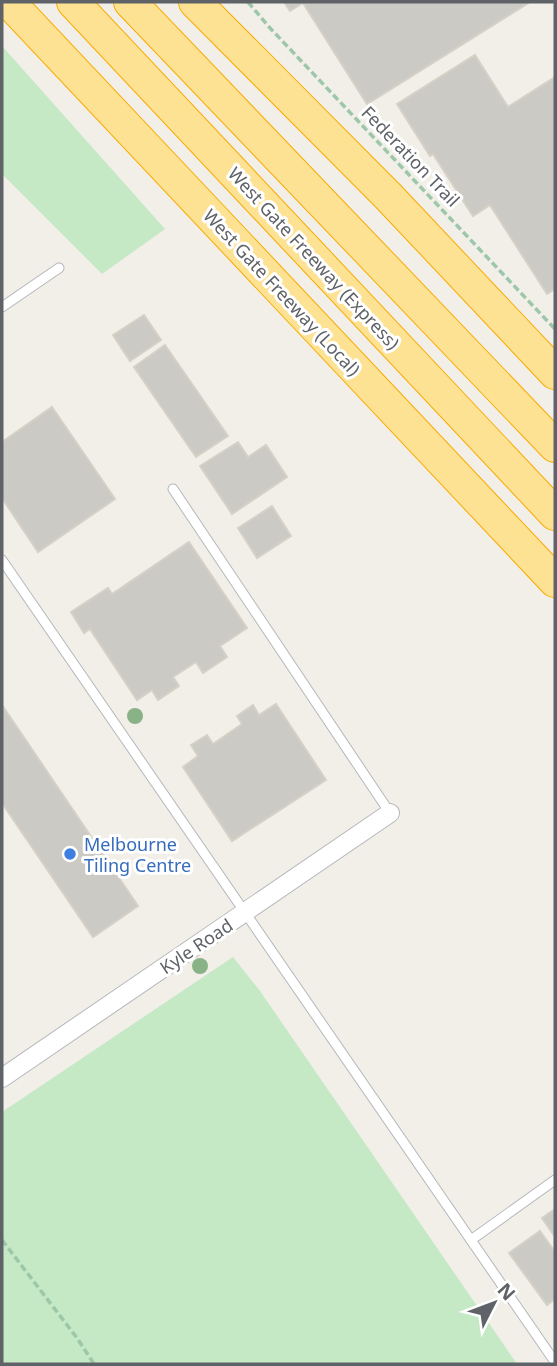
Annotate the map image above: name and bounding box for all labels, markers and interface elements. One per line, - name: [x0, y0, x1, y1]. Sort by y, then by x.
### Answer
- street label: Federation Trail: [357, 100, 465, 212]
- street label: West Gate Freeway (Express): [223, 162, 405, 354]
- street label: West Gate Freeway (Local): [198, 203, 366, 381]
- place label: Melbourne Tiling Centre: [84, 832, 191, 877]
- marker: Melbourne Tiling Centre: [62, 846, 78, 862]
- street label: Kyle Road: [155, 913, 237, 979]
- north arrow: [459, 1268, 529, 1338]
- text: N: [492, 1277, 521, 1306]

